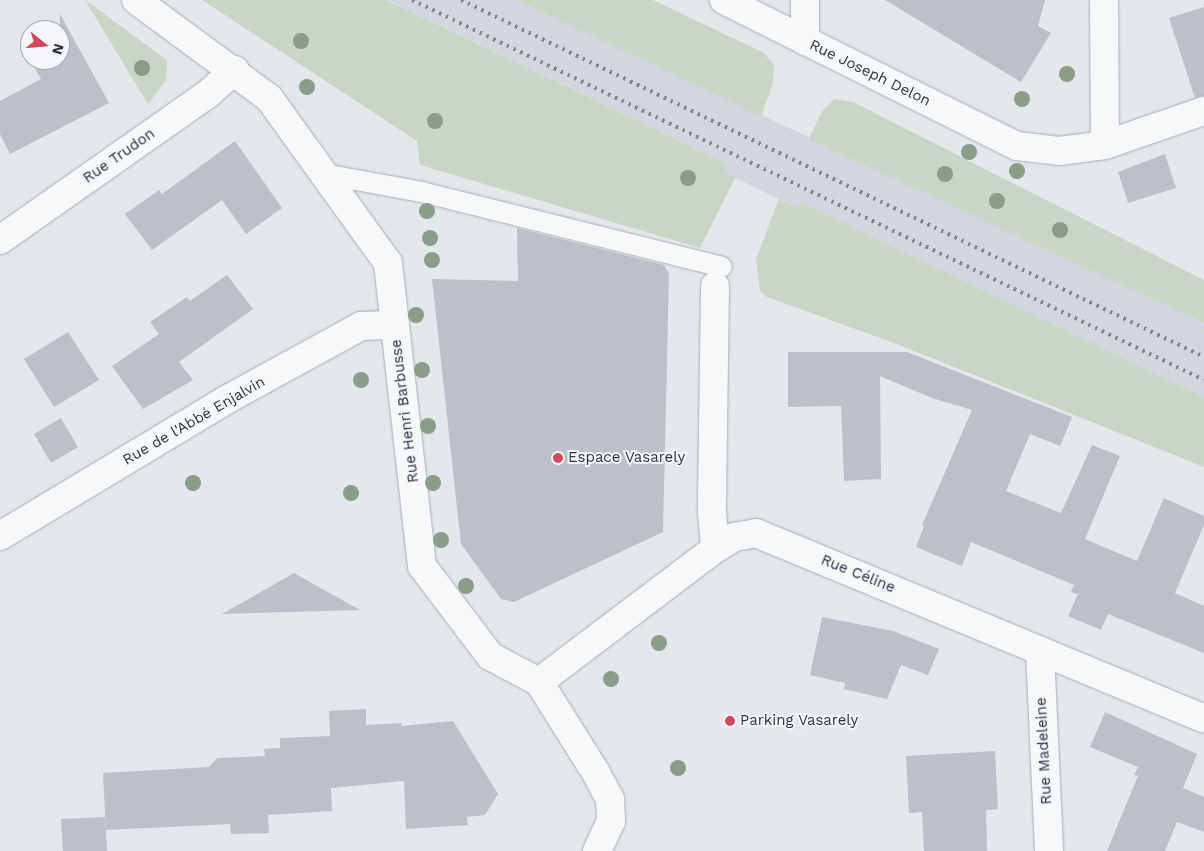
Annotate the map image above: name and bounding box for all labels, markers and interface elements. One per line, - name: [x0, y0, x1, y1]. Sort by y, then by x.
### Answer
- north arrow: [20, 20, 70, 70]
- street label: Rue Joseph Delon: [806, 36, 934, 110]
- text: N: [49, 42, 68, 56]
- street label: Rue Trudon: [79, 125, 159, 187]
- street label: Rue Henri Barbusse: [387, 338, 423, 484]
- street label: Rue de l'Abbé Enjalvin: [120, 373, 268, 469]
- place label: Espace Vasarely: [568, 449, 686, 467]
- marker: Espace Vasarely: [552, 452, 564, 464]
- street label: Rue Céline: [818, 551, 898, 597]
- street label: Rue Madeleine: [1032, 697, 1056, 805]
- place label: Parking Vasarely: [740, 712, 859, 730]
- marker: Parking Vasarely: [724, 715, 736, 727]

